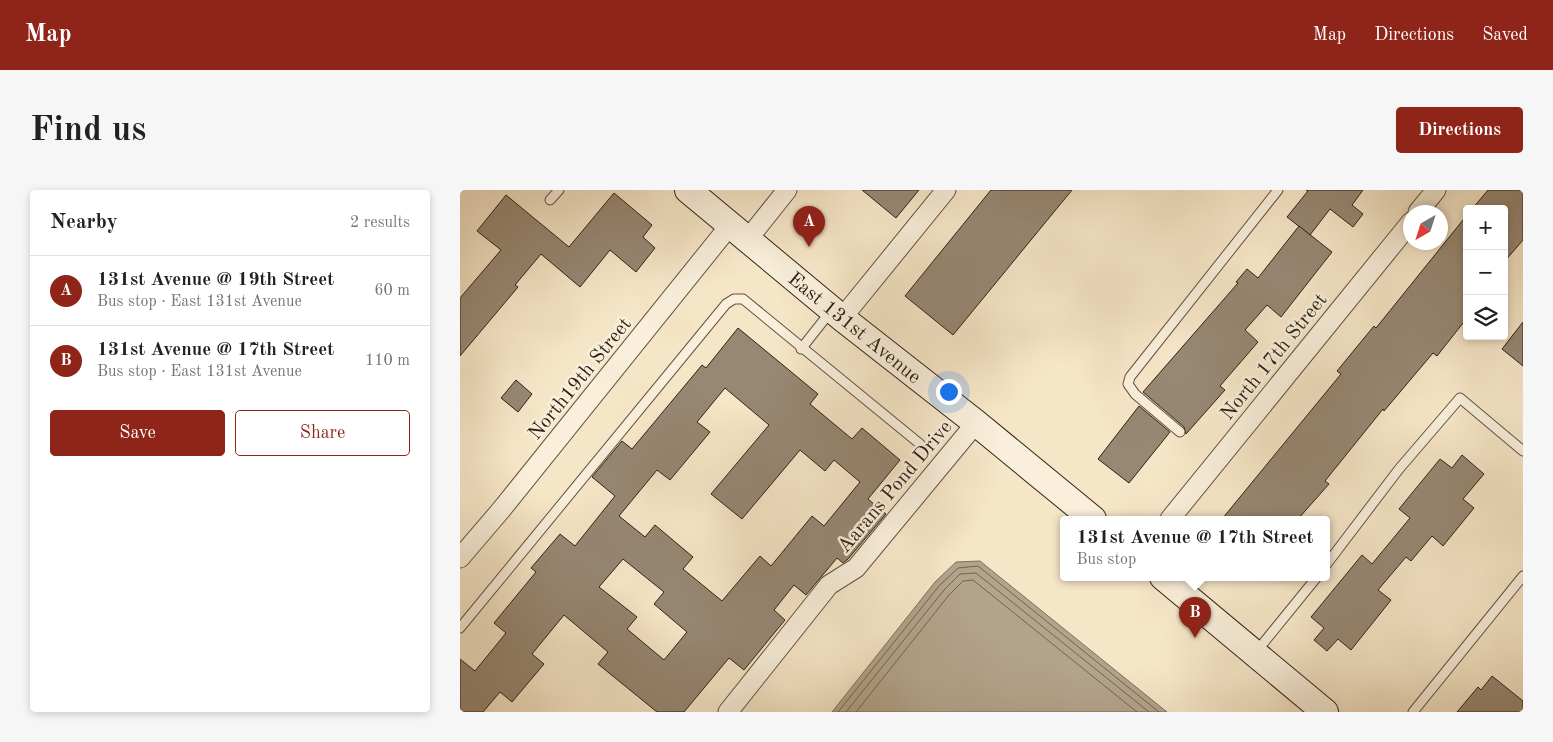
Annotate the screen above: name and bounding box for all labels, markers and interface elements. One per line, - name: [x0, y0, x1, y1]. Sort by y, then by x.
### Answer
- text: Map: [25, 23, 72, 47]
- text: Map: [1313, 26, 1346, 44]
- text: Directions: [1374, 26, 1454, 44]
- text: Saved: [1482, 26, 1528, 44]
- button: Directions: [1396, 107, 1523, 153]
- text: Find us: [30, 113, 146, 148]
- north arrow: [1403, 205, 1448, 250]
- map controls: [1463, 205, 1508, 340]
- button: +: [1463, 205, 1508, 250]
- pin: A: [793, 206, 825, 247]
- text: Nearby: [50, 212, 118, 233]
- text: 2 results: [350, 215, 410, 231]
- button: −: [1463, 250, 1508, 295]
- street label: East 131st Avenue: [784, 269, 924, 388]
- text: 131st Avenue @ 19th Street: [97, 271, 334, 290]
- text: A: [60, 283, 72, 299]
- text: 60 m: [374, 283, 410, 299]
- street label: North 17th Street: [1217, 290, 1332, 424]
- text: Bus stop · East 131st Avenue: [97, 294, 302, 310]
- button: layers: [1463, 295, 1508, 340]
- street label: North19th Street: [525, 314, 636, 444]
- text: 131st Avenue @ 17th Street: [97, 341, 334, 360]
- text: B: [60, 353, 72, 369]
- text: 110 m: [365, 353, 410, 369]
- text: Bus stop · East 131st Avenue: [97, 364, 302, 380]
- your location: [936, 379, 962, 405]
- button: Save: [50, 410, 225, 456]
- button: Share: [235, 410, 410, 456]
- street label: Aarans Pond Drive: [835, 417, 956, 557]
- popup: [1060, 516, 1330, 581]
- text: 131st Avenue @ 17th Street: [1076, 529, 1314, 548]
- text: Bus stop: [1076, 552, 1136, 568]
- pin: B: [1179, 597, 1211, 638]

